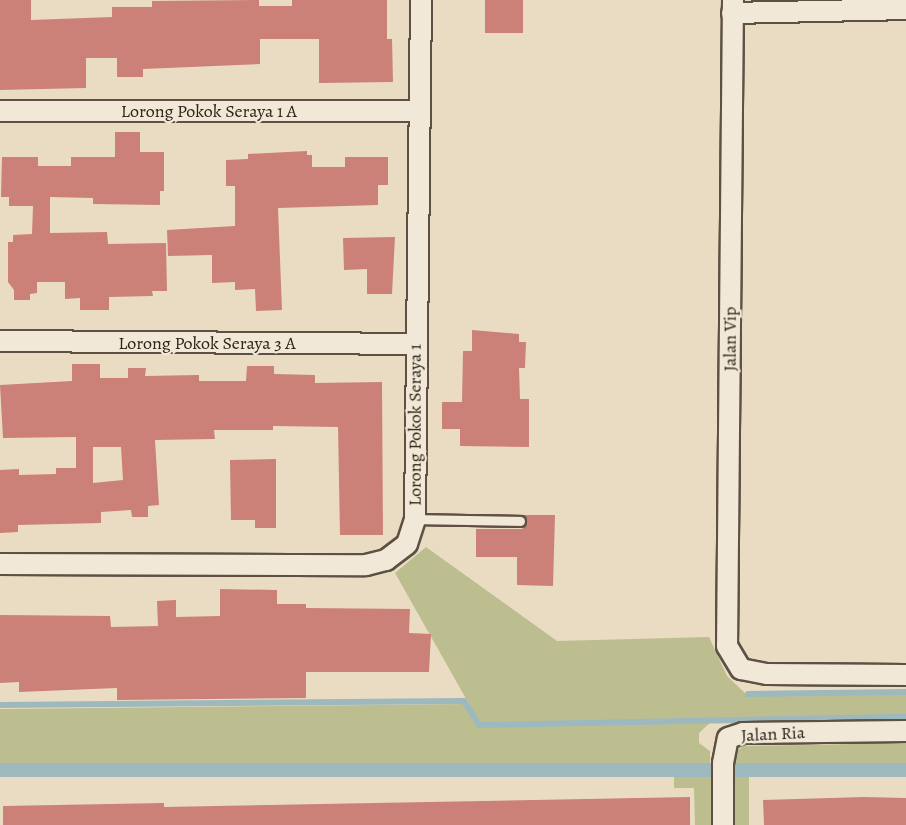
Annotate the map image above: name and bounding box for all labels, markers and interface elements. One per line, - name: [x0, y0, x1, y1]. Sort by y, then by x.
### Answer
- street label: Lorong Pokok Seraya 1 A: [121, 100, 297, 122]
- street label: Jalan Vip: [719, 307, 741, 371]
- street label: Lorong Pokok Seraya 3 A: [118, 332, 296, 354]
- street label: Lorong Pokok Seraya 1: [404, 344, 426, 506]
- street label: Jalan Ria: [740, 722, 806, 746]

